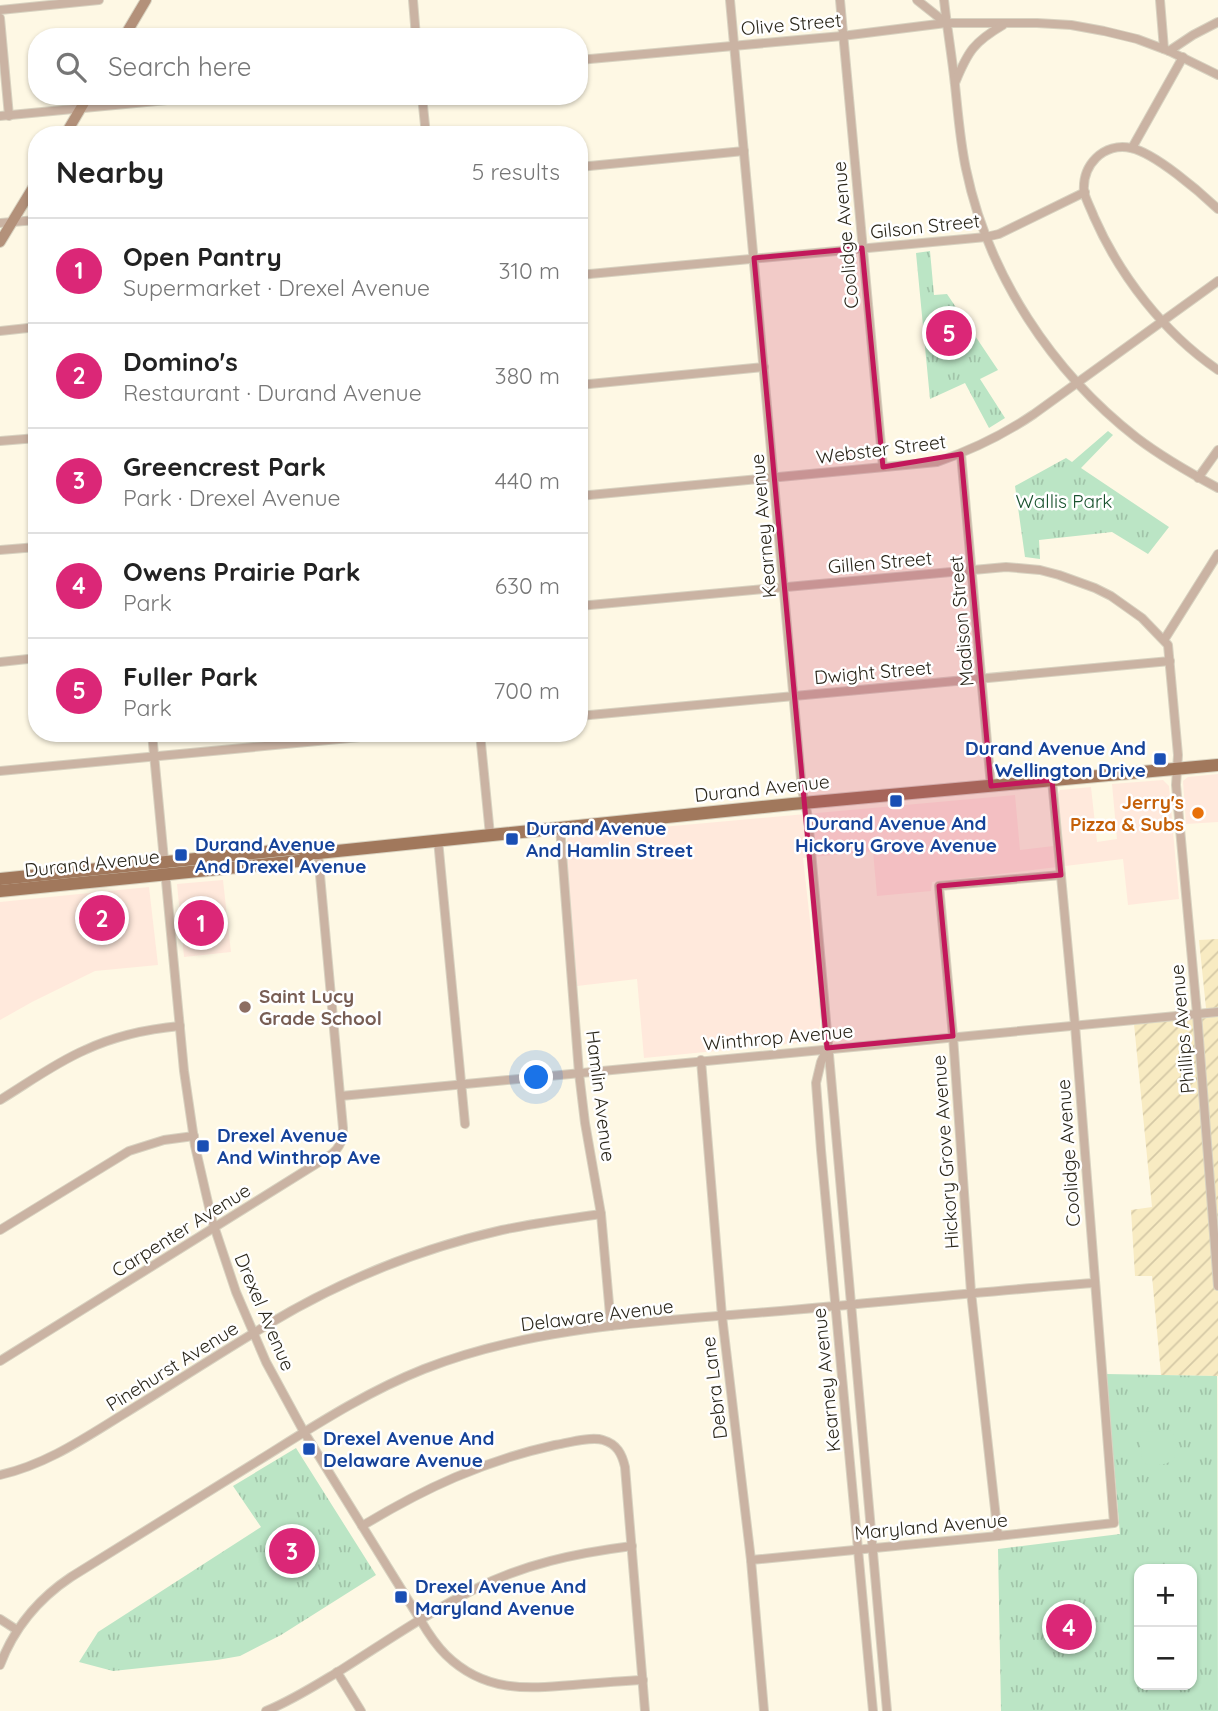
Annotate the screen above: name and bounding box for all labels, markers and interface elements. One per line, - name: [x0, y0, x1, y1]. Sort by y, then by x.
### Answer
- street label: Olive Street: [740, 8, 842, 40]
- search box: [28, 28, 588, 105]
- icon: search: [52, 48, 90, 86]
- text: Search here: [108, 50, 252, 83]
- text: Nearby: [56, 153, 164, 191]
- text: 5 results: [472, 157, 560, 186]
- street label: Coolidge Avenue: [827, 160, 863, 310]
- street label: Gilson Street: [869, 208, 981, 244]
- text: Open Pantry: [123, 240, 282, 273]
- text: 1: [75, 256, 83, 285]
- text: 310 m: [498, 256, 560, 285]
- text: Supermarket · Drexel Avenue: [123, 273, 430, 302]
- pin: 5: [926, 307, 972, 359]
- text: Domino's: [123, 345, 238, 378]
- text: 2: [72, 361, 86, 390]
- text: 380 m: [495, 361, 560, 390]
- text: Restaurant · Durand Avenue: [123, 378, 422, 407]
- street label: Webster Street: [815, 429, 947, 469]
- text: Greencrest Park: [123, 450, 326, 483]
- street label: Kearney Avenue: [745, 453, 781, 599]
- text: 3: [73, 466, 85, 495]
- text: 440 m: [495, 466, 560, 495]
- text: Park · Drexel Avenue: [123, 483, 341, 512]
- park label: Wallis Park: [1016, 489, 1112, 513]
- street label: Gillen Street: [827, 545, 933, 579]
- text: Owens Prairie Park: [123, 555, 360, 588]
- street label: Madison Street: [943, 555, 979, 687]
- text: 4: [72, 571, 86, 600]
- text: 630 m: [495, 571, 560, 600]
- text: Park: [123, 588, 172, 617]
- street label: Dwight Street: [813, 655, 933, 689]
- text: Fuller Park: [123, 660, 258, 693]
- text: 5: [72, 676, 86, 705]
- text: 700 m: [494, 676, 560, 705]
- text: Park: [123, 693, 172, 722]
- place label: Durand Avenue And Wellington Drive: [965, 736, 1146, 782]
- marker: Durand Avenue And Wellington Drive: [1152, 751, 1168, 767]
- street label: Durand Avenue: [693, 769, 831, 807]
- place label: Jerry's Pizza & Subs: [1070, 790, 1184, 836]
- marker: Durand Avenue And Hickory Grove Avenue: [888, 793, 904, 809]
- marker: Jerry's Pizza & Subs: [1190, 805, 1206, 821]
- place label: Durand Avenue And Hickory Grove Avenue: [795, 811, 997, 857]
- place label: Durand Avenue And Hamlin Street: [526, 816, 693, 862]
- marker: Durand Avenue And Hamlin Street: [504, 831, 520, 847]
- place label: Durand Avenue And Drexel Avenue: [195, 832, 366, 878]
- street label: Durand Avenue: [23, 844, 161, 882]
- marker: Durand Avenue And Drexel Avenue: [173, 847, 189, 863]
- pin: 2: [79, 892, 125, 944]
- pin: 1: [178, 897, 224, 949]
- street label: Phillips Avenue: [1164, 963, 1200, 1095]
- place label: Saint Lucy Grade School: [259, 984, 382, 1030]
- marker: Saint Lucy Grade School: [237, 999, 253, 1015]
- street label: Winthrop Avenue: [702, 1018, 854, 1056]
- street label: Hamlin Avenue: [581, 1029, 621, 1163]
- street label: Hickory Grove Avenue: [926, 1054, 964, 1250]
- your location: [519, 1060, 553, 1094]
- street label: Coolidge Avenue: [1051, 1078, 1085, 1228]
- place label: Drexel Avenue And Winthrop Ave: [217, 1123, 381, 1169]
- marker: Drexel Avenue And Winthrop Ave: [195, 1138, 211, 1154]
- street label: Carpenter Avenue: [107, 1178, 255, 1282]
- street label: Drexel Avenue: [229, 1250, 301, 1374]
- street label: Delaware Avenue: [519, 1294, 675, 1336]
- street label: Kearney Avenue: [807, 1307, 845, 1453]
- street label: Pinehurst Avenue: [101, 1316, 243, 1416]
- street label: Debra Lane: [696, 1335, 732, 1441]
- place label: Drexel Avenue And Delaware Avenue: [323, 1426, 494, 1472]
- marker: Drexel Avenue And Delaware Avenue: [301, 1441, 317, 1457]
- street label: Maryland Avenue: [853, 1507, 1009, 1545]
- pin: 3: [269, 1525, 315, 1577]
- map controls: [1134, 1564, 1197, 1690]
- button: +: [1134, 1564, 1197, 1627]
- place label: Drexel Avenue And Maryland Avenue: [415, 1574, 586, 1620]
- marker: Drexel Avenue And Maryland Avenue: [393, 1589, 409, 1605]
- pin: 4: [1046, 1601, 1092, 1653]
- button: −: [1134, 1627, 1197, 1690]

